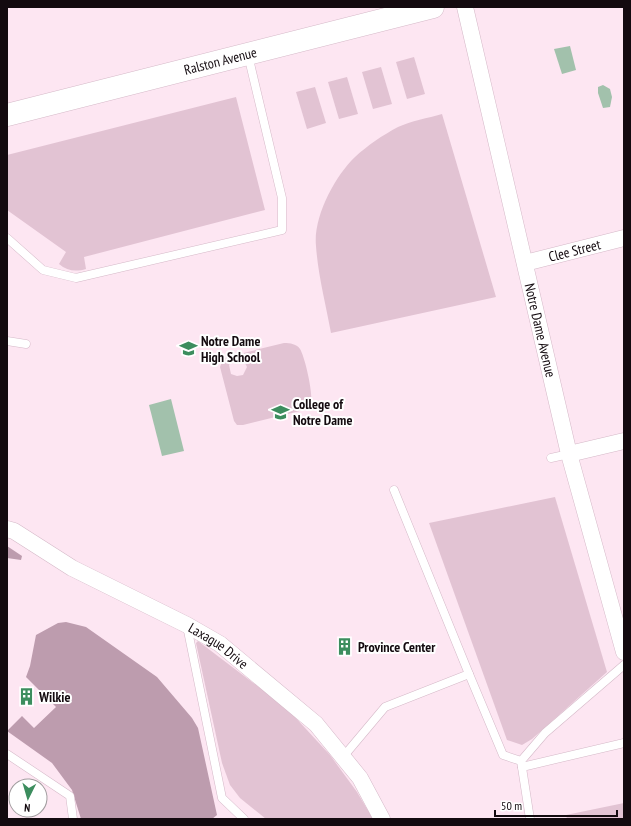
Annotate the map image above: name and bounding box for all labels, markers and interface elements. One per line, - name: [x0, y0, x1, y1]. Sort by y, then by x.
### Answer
- street label: Ralston Avenue: [182, 43, 259, 79]
- street label: Clee Street: [546, 235, 603, 266]
- street label: Notre Dame Avenue: [521, 282, 560, 379]
- place label: Notre Dame High School: [201, 332, 261, 366]
- school or university icon: Notre Dame High School: [178, 339, 198, 359]
- place label: College of Notre Dame: [293, 395, 352, 429]
- school or university icon: College of Notre Dame: [270, 402, 290, 422]
- street label: Laxague Drive: [185, 619, 252, 673]
- building icon: Province Center: [335, 637, 355, 657]
- place label: Province Center: [358, 638, 436, 656]
- building icon: Wilkie: [16, 687, 36, 707]
- place label: Wilkie: [38, 688, 71, 706]
- north arrow: [8, 778, 48, 818]
- scale bar: [495, 792, 617, 818]
- text: 50 m: [501, 798, 522, 813]
- text: N: [24, 801, 31, 815]

